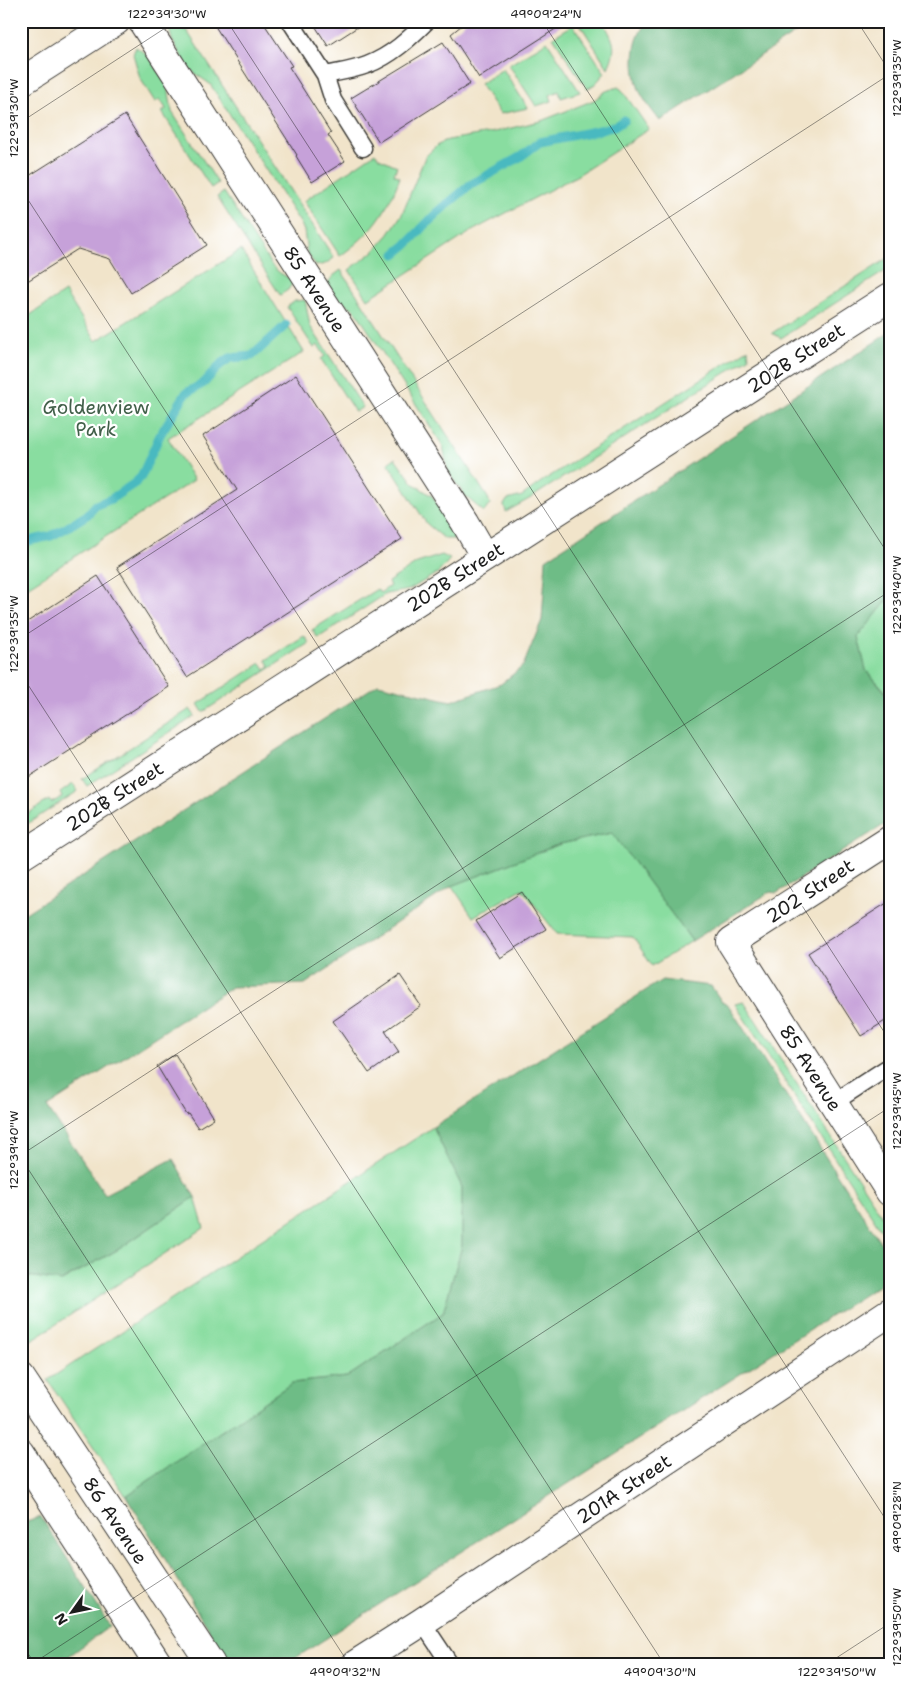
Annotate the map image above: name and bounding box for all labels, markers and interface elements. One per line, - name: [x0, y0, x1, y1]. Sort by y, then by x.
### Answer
- text: 122°39'30"W: [128, 6, 206, 22]
- text: 49°09'24"N: [510, 6, 582, 22]
- text: 122°39'35"W: [889, 39, 905, 117]
- text: 122°39'30"W: [6, 79, 22, 157]
- street label: 85 Avenue: [278, 241, 352, 337]
- street label: 202B Street: [742, 317, 849, 398]
- park label: Goldenview Park: [42, 395, 150, 442]
- street label: 202B Street: [401, 536, 509, 617]
- text: 122°39'40"W: [889, 556, 905, 634]
- text: 122°39'35"W: [6, 595, 22, 673]
- street label: 202B Street: [61, 755, 168, 837]
- street label: 202 Street: [761, 853, 859, 929]
- street label: 85 Avenue: [774, 1020, 848, 1116]
- text: 122°39'45"W: [889, 1072, 905, 1150]
- text: 122°39'40"W: [6, 1111, 22, 1189]
- street label: 201A Street: [571, 1448, 676, 1529]
- street label: 86 Avenue: [78, 1472, 154, 1569]
- text: 49°09'28"N: [889, 1481, 905, 1553]
- north arrow: [48, 1588, 98, 1638]
- text: 122°39'50"W: [889, 1588, 905, 1666]
- text: N: [51, 1610, 72, 1629]
- text: 49°09'32"N: [309, 1664, 381, 1680]
- text: 49°09'30"N: [624, 1664, 696, 1680]
- text: 122°39'50"W: [798, 1664, 876, 1680]

